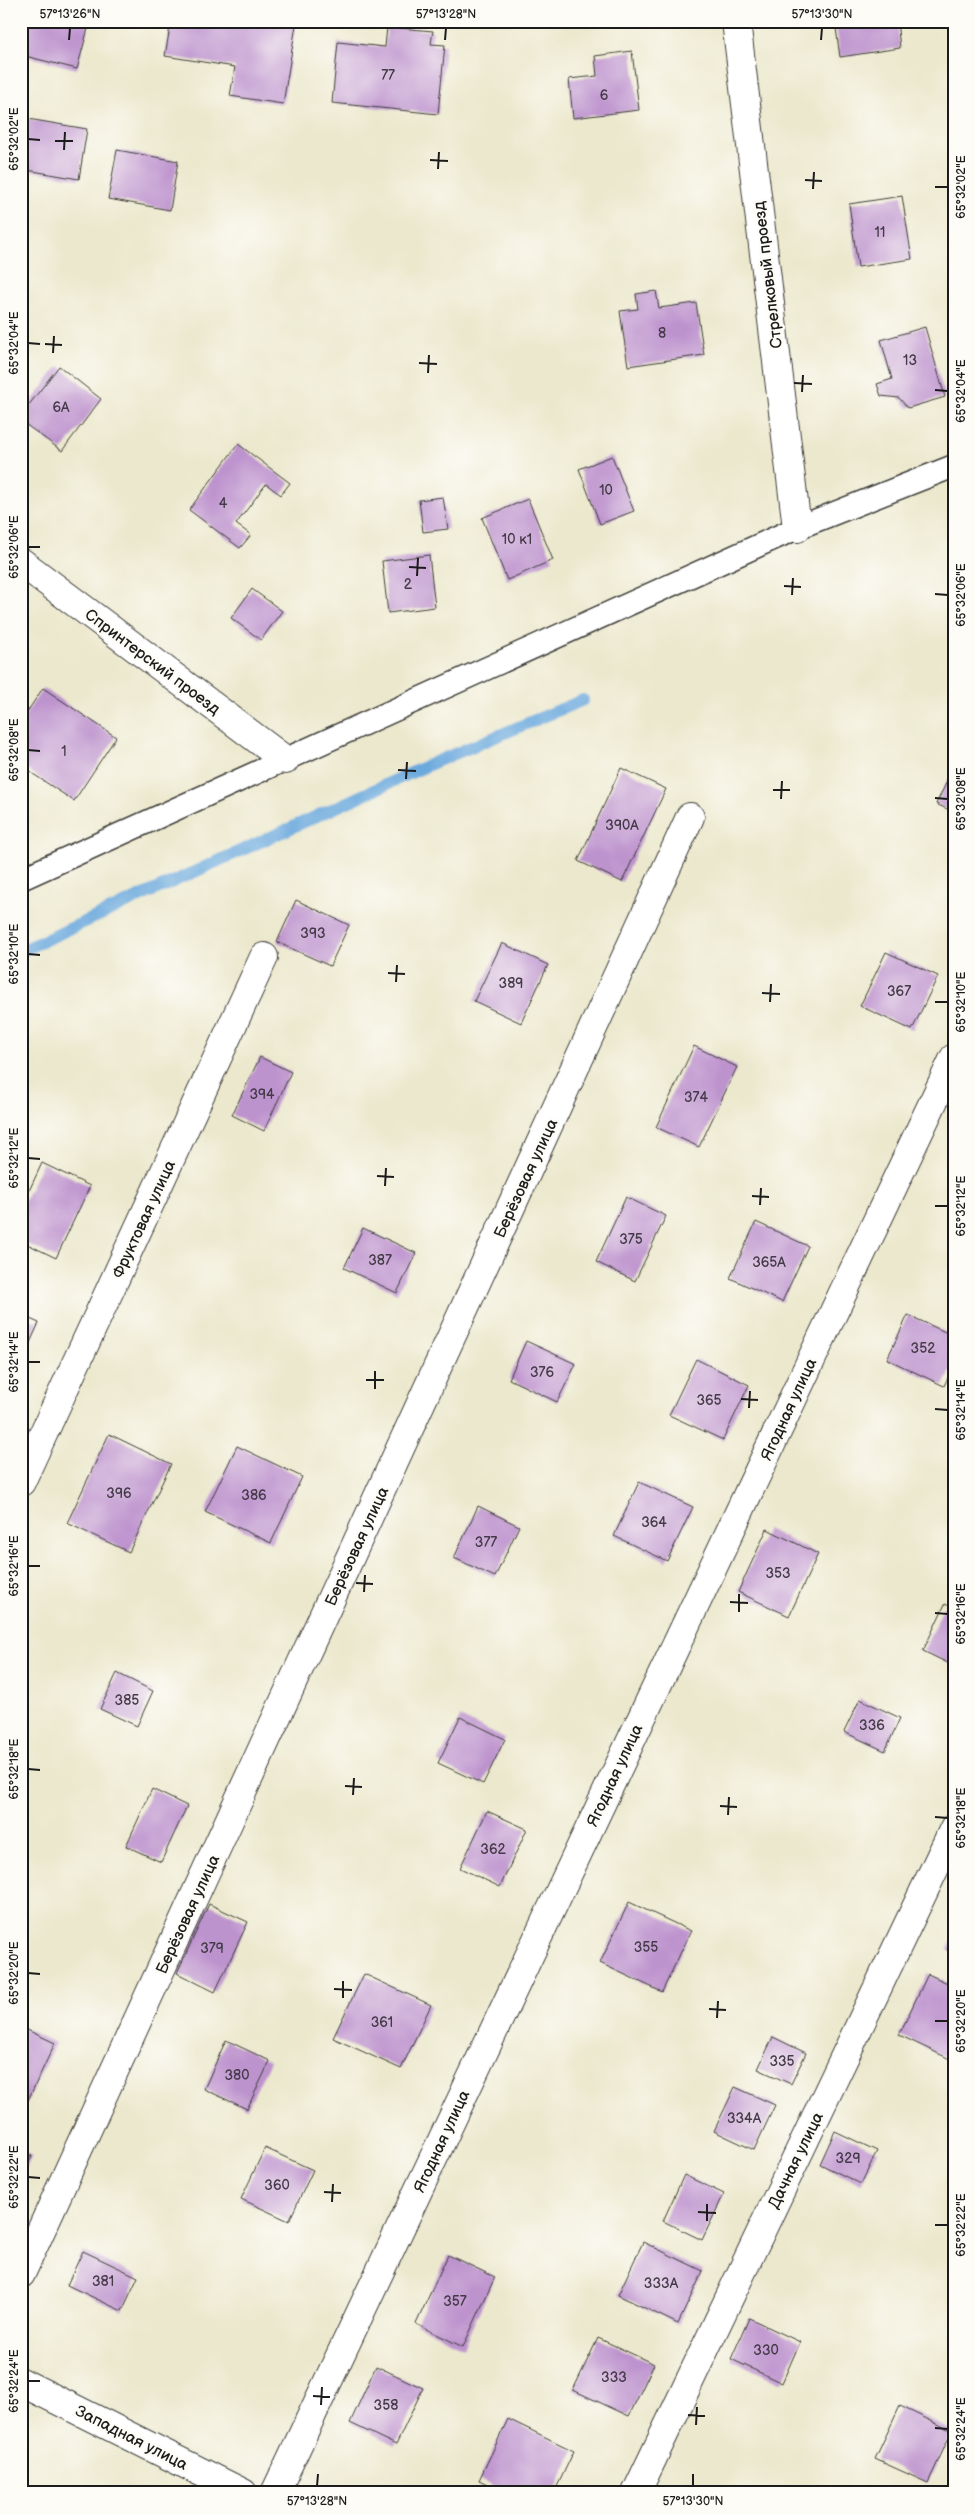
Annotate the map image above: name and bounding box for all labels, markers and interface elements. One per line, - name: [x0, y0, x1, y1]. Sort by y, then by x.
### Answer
- text: 57°13'26"N: [40, 7, 100, 22]
- text: 57°13'28"N: [416, 7, 476, 22]
- text: 57°13'30"N: [792, 7, 852, 22]
- house number: 77: [381, 67, 395, 84]
- house number: 6: [600, 87, 609, 104]
- text: 65°32'02"E: [7, 107, 22, 171]
- text: 65°32'02"E: [954, 155, 969, 219]
- street label: Стрелковый проезд: [750, 200, 787, 350]
- house number: 11: [875, 224, 885, 241]
- text: 65°32'04"E: [7, 311, 22, 375]
- house number: 8: [658, 325, 666, 342]
- house number: 13: [903, 352, 917, 369]
- text: 65°32'04"E: [954, 359, 969, 423]
- house number: 6А: [52, 399, 70, 416]
- house number: 10: [599, 482, 613, 499]
- house number: 4: [219, 495, 228, 512]
- text: 65°32'06"E: [7, 515, 22, 579]
- house number: 10 к1: [502, 531, 532, 548]
- text: 65°32'06"E: [954, 563, 969, 627]
- house number: 2: [404, 576, 413, 593]
- street label: Спринтерский проезд: [81, 605, 224, 719]
- text: 65°32'08"E: [7, 718, 22, 782]
- house number: 1: [61, 743, 67, 760]
- text: 65°32'08"E: [954, 767, 969, 831]
- house number: 390А: [605, 817, 639, 834]
- text: 65°32'10"E: [7, 924, 22, 984]
- house number: 393: [300, 925, 326, 942]
- text: 65°32'10"E: [954, 972, 969, 1032]
- house number: 389: [499, 975, 523, 992]
- house number: 367: [887, 983, 911, 1000]
- house number: 394: [249, 1086, 275, 1103]
- house number: 374: [684, 1089, 708, 1106]
- street label: Берёзовая улица: [490, 1116, 562, 1241]
- text: 65°32'12"E: [7, 1127, 22, 1188]
- street label: Фруктовая улица: [109, 1157, 180, 1282]
- text: 65°32'12"E: [954, 1175, 969, 1236]
- house number: 375: [619, 1231, 643, 1248]
- house number: 387: [368, 1252, 392, 1269]
- house number: 365А: [752, 1254, 786, 1271]
- text: 65°32'14"E: [7, 1331, 22, 1393]
- house number: 352: [911, 1340, 936, 1357]
- street label: Ягодная улица: [757, 1355, 822, 1464]
- house number: 376: [530, 1364, 554, 1381]
- text: 65°32'14"E: [954, 1379, 969, 1441]
- house number: 365: [696, 1392, 722, 1409]
- street label: Берёзовая улица: [321, 1484, 393, 1609]
- house number: 396: [106, 1485, 132, 1502]
- house number: 386: [241, 1487, 267, 1504]
- house number: 364: [641, 1514, 667, 1531]
- house number: 377: [475, 1534, 497, 1551]
- text: 65°32'16"E: [7, 1535, 22, 1597]
- house number: 353: [765, 1565, 791, 1582]
- text: 65°32'16"E: [954, 1583, 969, 1645]
- house number: 385: [115, 1692, 139, 1709]
- house number: 336: [859, 1717, 885, 1734]
- street label: Ягодная улица: [583, 1721, 648, 1830]
- text: 65°32'18"E: [7, 1739, 22, 1799]
- text: 65°32'18"E: [954, 1788, 969, 1848]
- house number: 362: [480, 1841, 506, 1858]
- street label: Берёзовая улица: [152, 1852, 224, 1977]
- house number: 355: [634, 1939, 658, 1956]
- house number: 379: [200, 1940, 224, 1957]
- text: 65°32'20"E: [7, 1941, 22, 2005]
- text: 65°32'20"E: [954, 1989, 969, 2053]
- house number: 361: [371, 2014, 393, 2031]
- house number: 335: [769, 2053, 795, 2070]
- house number: 380: [224, 2067, 250, 2084]
- street label: Ягодная улица: [410, 2087, 475, 2196]
- street label: Дачная улица: [765, 2109, 828, 2212]
- house number: 334А: [727, 2110, 762, 2127]
- text: 65°32'22"E: [7, 2145, 22, 2209]
- house number: 329: [836, 2150, 860, 2167]
- house number: 360: [264, 2177, 290, 2194]
- text: 65°32'22"E: [954, 2193, 969, 2257]
- house number: 381: [92, 2273, 114, 2290]
- house number: 333А: [644, 2275, 679, 2292]
- house number: 357: [443, 2293, 467, 2310]
- house number: 330: [753, 2342, 779, 2359]
- text: 65°32'24"E: [7, 2349, 22, 2413]
- house number: 333: [601, 2369, 627, 2386]
- house number: 358: [374, 2397, 398, 2414]
- text: 65°32'24"E: [954, 2397, 969, 2461]
- street label: Западная улица: [72, 2402, 191, 2475]
- text: 57°13'28"N: [287, 2494, 347, 2509]
- text: 57°13'30"N: [663, 2494, 723, 2509]

